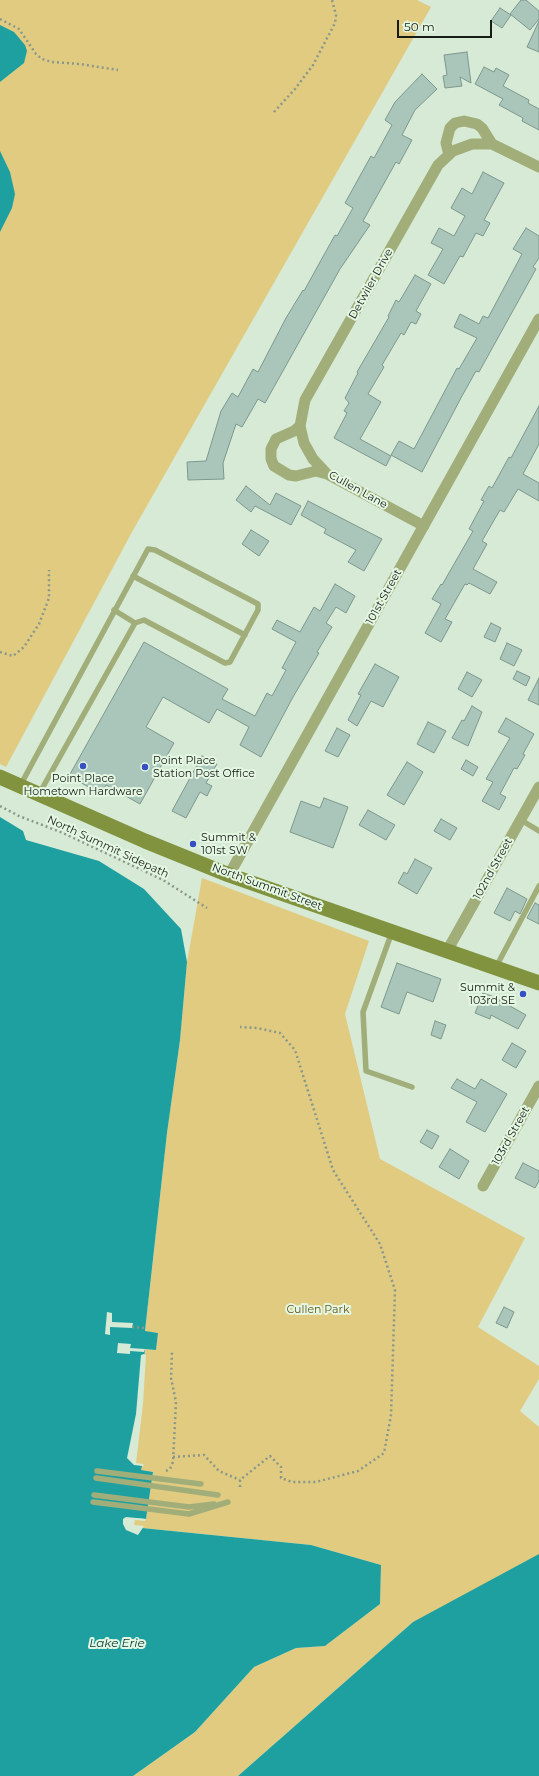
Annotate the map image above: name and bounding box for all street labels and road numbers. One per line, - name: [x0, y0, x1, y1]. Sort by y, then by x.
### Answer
- street label: Detwiler Drive: [346, 247, 396, 321]
- street label: Cullen Lane: [326, 468, 390, 512]
- street label: 101st Street: [363, 567, 405, 627]
- street label: North Summit Sidepath: [45, 813, 171, 881]
- street label: 102nd Street: [471, 836, 515, 902]
- street label: North Summit Street: [210, 861, 324, 913]
- street label: 103rd Street: [489, 1104, 533, 1168]

